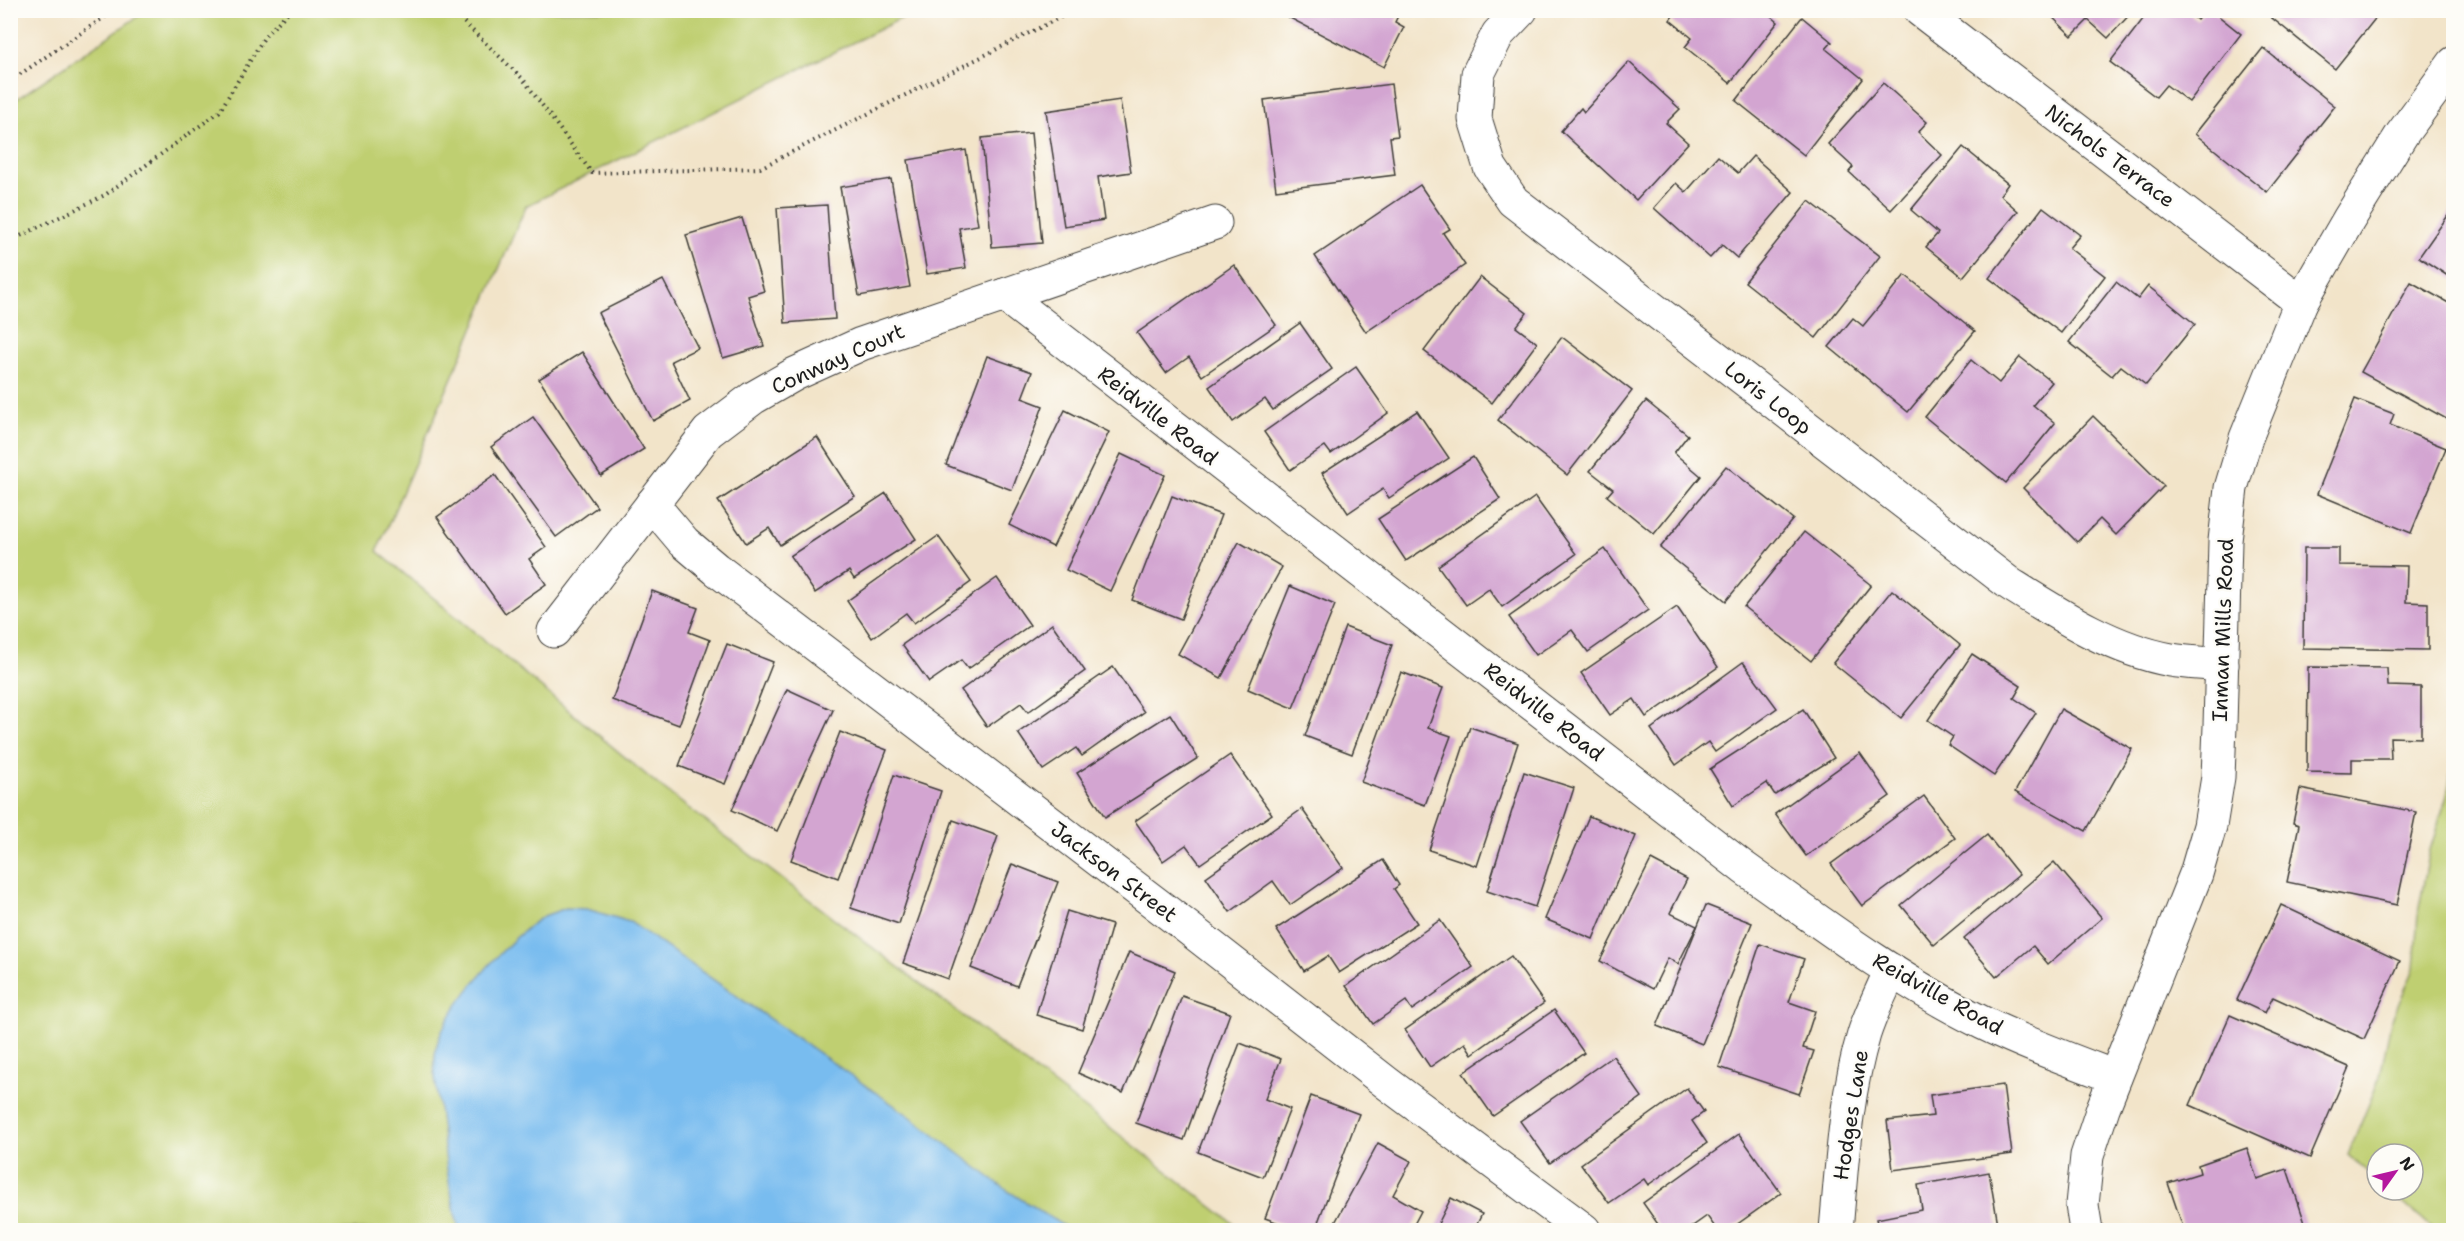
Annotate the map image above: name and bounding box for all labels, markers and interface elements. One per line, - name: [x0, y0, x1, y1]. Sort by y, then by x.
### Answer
- street label: Nichols Terrace: [2039, 98, 2181, 214]
- street label: Conway Court: [767, 317, 909, 401]
- street label: Loris Loop: [1718, 355, 1818, 441]
- street label: Reidville Road: [1092, 360, 1224, 472]
- street label: Inman Mills Road: [2206, 538, 2240, 722]
- street label: Reidville Road: [1478, 656, 1610, 768]
- street label: Jackson Street: [1045, 815, 1183, 929]
- street label: Reidville Road: [1868, 946, 2008, 1042]
- street label: Hodges Lane: [1827, 1048, 1875, 1182]
- north arrow: [2365, 1142, 2425, 1202]
- text: N: [2395, 1153, 2419, 1175]

